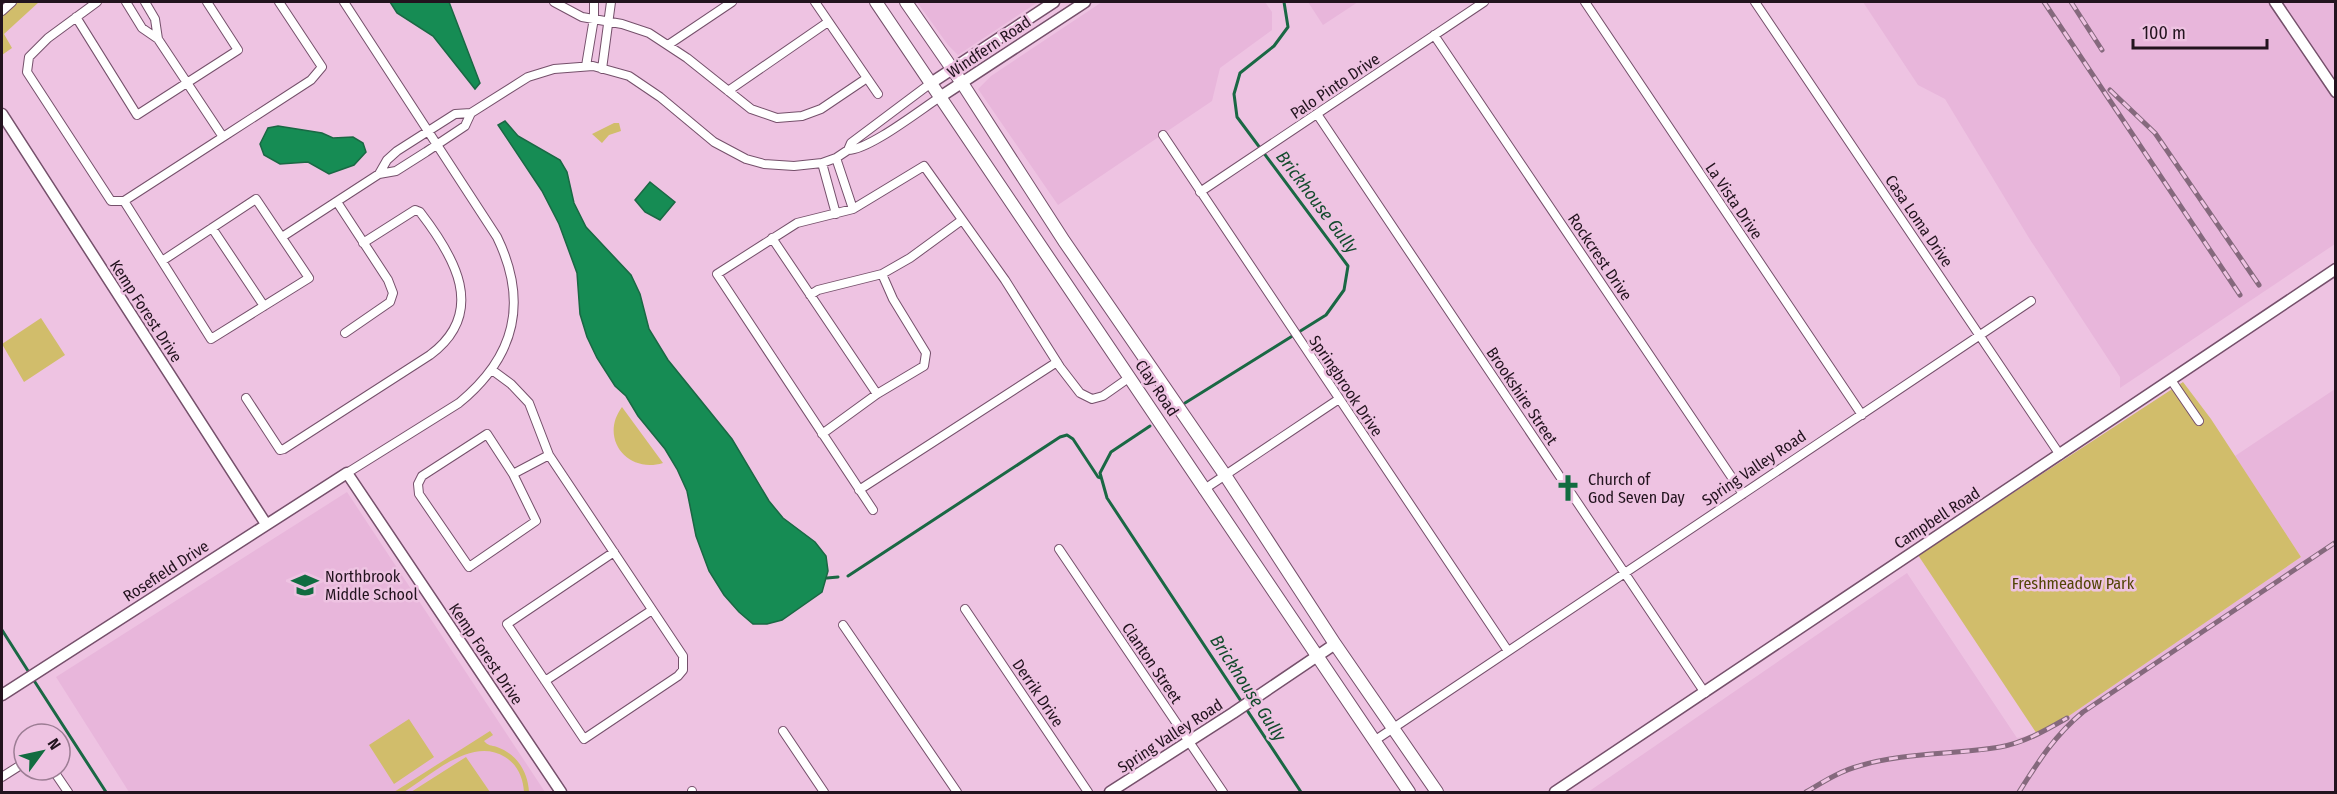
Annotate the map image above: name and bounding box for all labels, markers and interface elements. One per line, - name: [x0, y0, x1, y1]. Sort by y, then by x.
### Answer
- street label: Windfern Road: [944, 12, 1034, 82]
- scale bar: [2133, 12, 2266, 50]
- text: 100 m: [2142, 22, 2186, 44]
- street label: Palo Pinto Drive: [1287, 49, 1383, 123]
- water label: Brickhouse Gully: [1271, 146, 1363, 258]
- street label: La Vista Drive: [1701, 159, 1767, 243]
- street label: Casa Loma Drive: [1881, 171, 1957, 271]
- street label: Rockcrest Drive: [1564, 210, 1636, 304]
- street label: Kemp Forest Drive: [106, 256, 186, 366]
- street label: Springbrook Drive: [1305, 332, 1387, 440]
- street label: Brookshire Street: [1482, 344, 1562, 449]
- street label: Clay Road: [1131, 356, 1183, 420]
- street label: Spring Valley Road: [1698, 426, 1810, 510]
- place label: Church of God Seven Day: [1588, 470, 1686, 507]
- church icon: Church of God Seven Day: [1553, 473, 1583, 503]
- street label: Campbell Road: [1891, 483, 1983, 553]
- street label: Rosefield Drive: [120, 536, 212, 606]
- place label: Northbrook Middle School: [325, 567, 418, 604]
- school or university icon: Northbrook Middle School: [290, 570, 320, 600]
- park label: Freshmeadow Park: [2012, 574, 2135, 593]
- street label: Kemp Forest Drive: [445, 600, 527, 708]
- street label: Clanton Street: [1118, 619, 1186, 708]
- water label: Brickhouse Gully: [1205, 631, 1291, 746]
- street label: Derrik Drive: [1008, 656, 1068, 731]
- street label: Spring Valley Road: [1114, 695, 1226, 777]
- north arrow: [12, 722, 72, 782]
- text: N: [44, 735, 65, 753]

